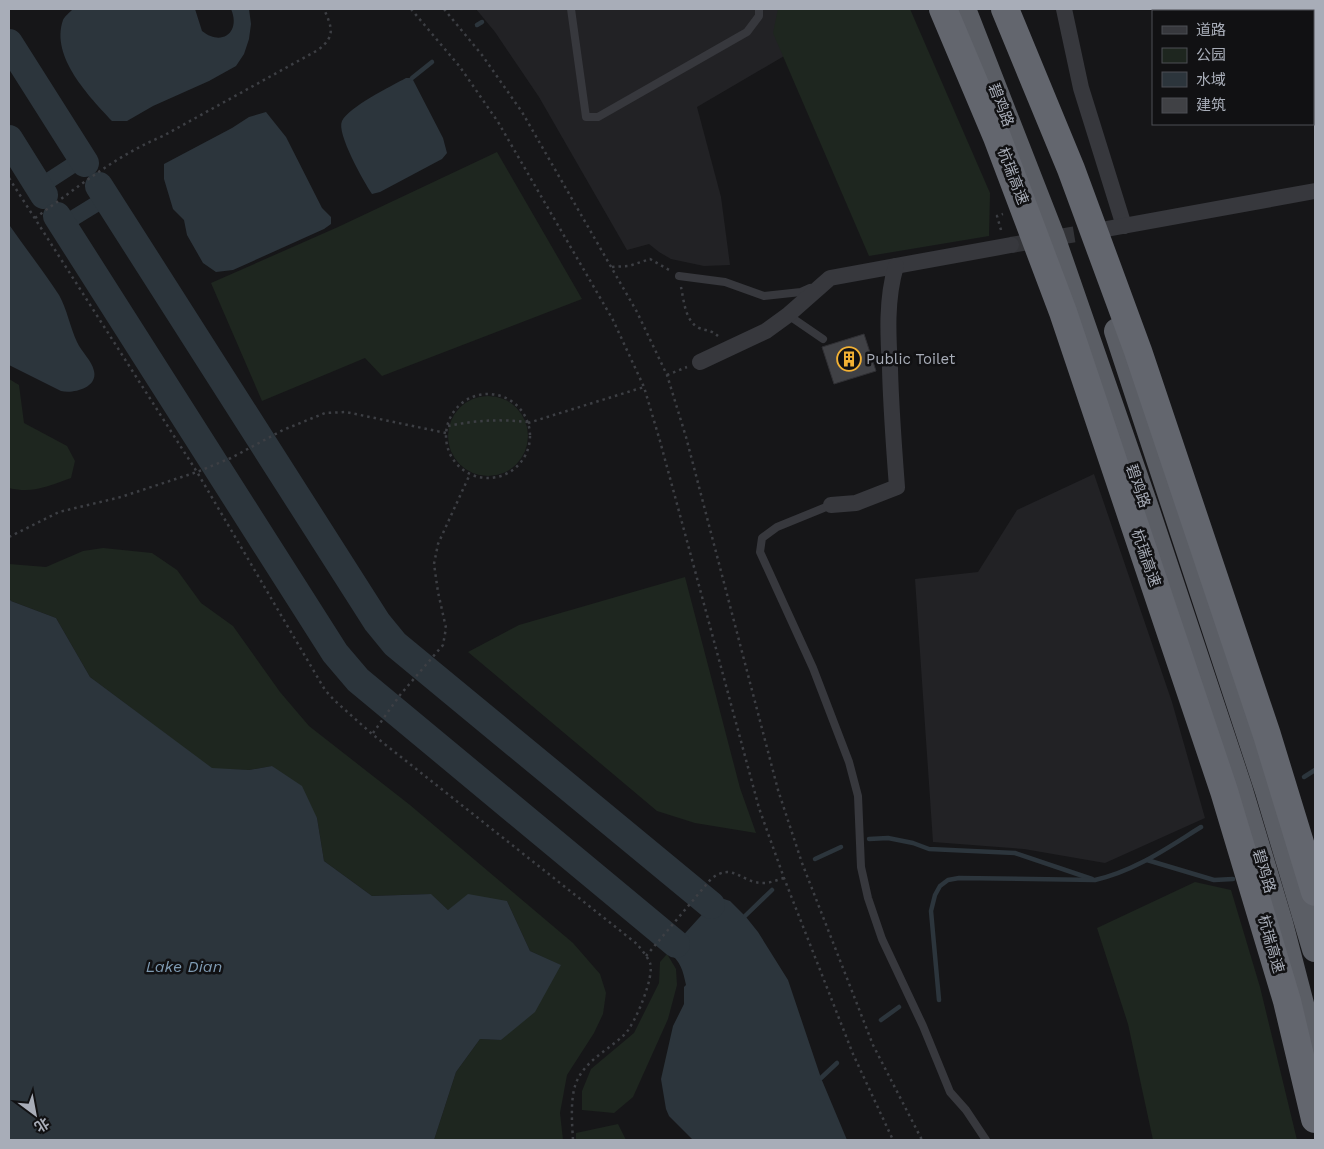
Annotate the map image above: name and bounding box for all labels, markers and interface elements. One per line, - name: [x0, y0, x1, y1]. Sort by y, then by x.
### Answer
- legend: [1152, 10, 1314, 125]
- text: 道路: [1196, 21, 1226, 39]
- text: 公园: [1196, 46, 1226, 64]
- text: 水域: [1196, 71, 1226, 89]
- street label: 碧鸡路: [985, 81, 1017, 129]
- text: 建筑: [1196, 96, 1226, 114]
- street label: 杭瑞高速: [994, 145, 1032, 207]
- building icon: Public Toilet: [836, 346, 862, 372]
- place label: Public Toilet: [866, 350, 956, 368]
- street label: 碧鸡路: [1122, 462, 1154, 510]
- street label: 杭瑞高速: [1128, 527, 1164, 589]
- street label: 碧鸡路: [1249, 847, 1279, 895]
- street label: 杭瑞高速: [1254, 913, 1288, 975]
- water label: Lake Dian: [146, 957, 222, 976]
- north arrow: [10, 1089, 60, 1139]
- text: 北: [32, 1115, 52, 1136]

